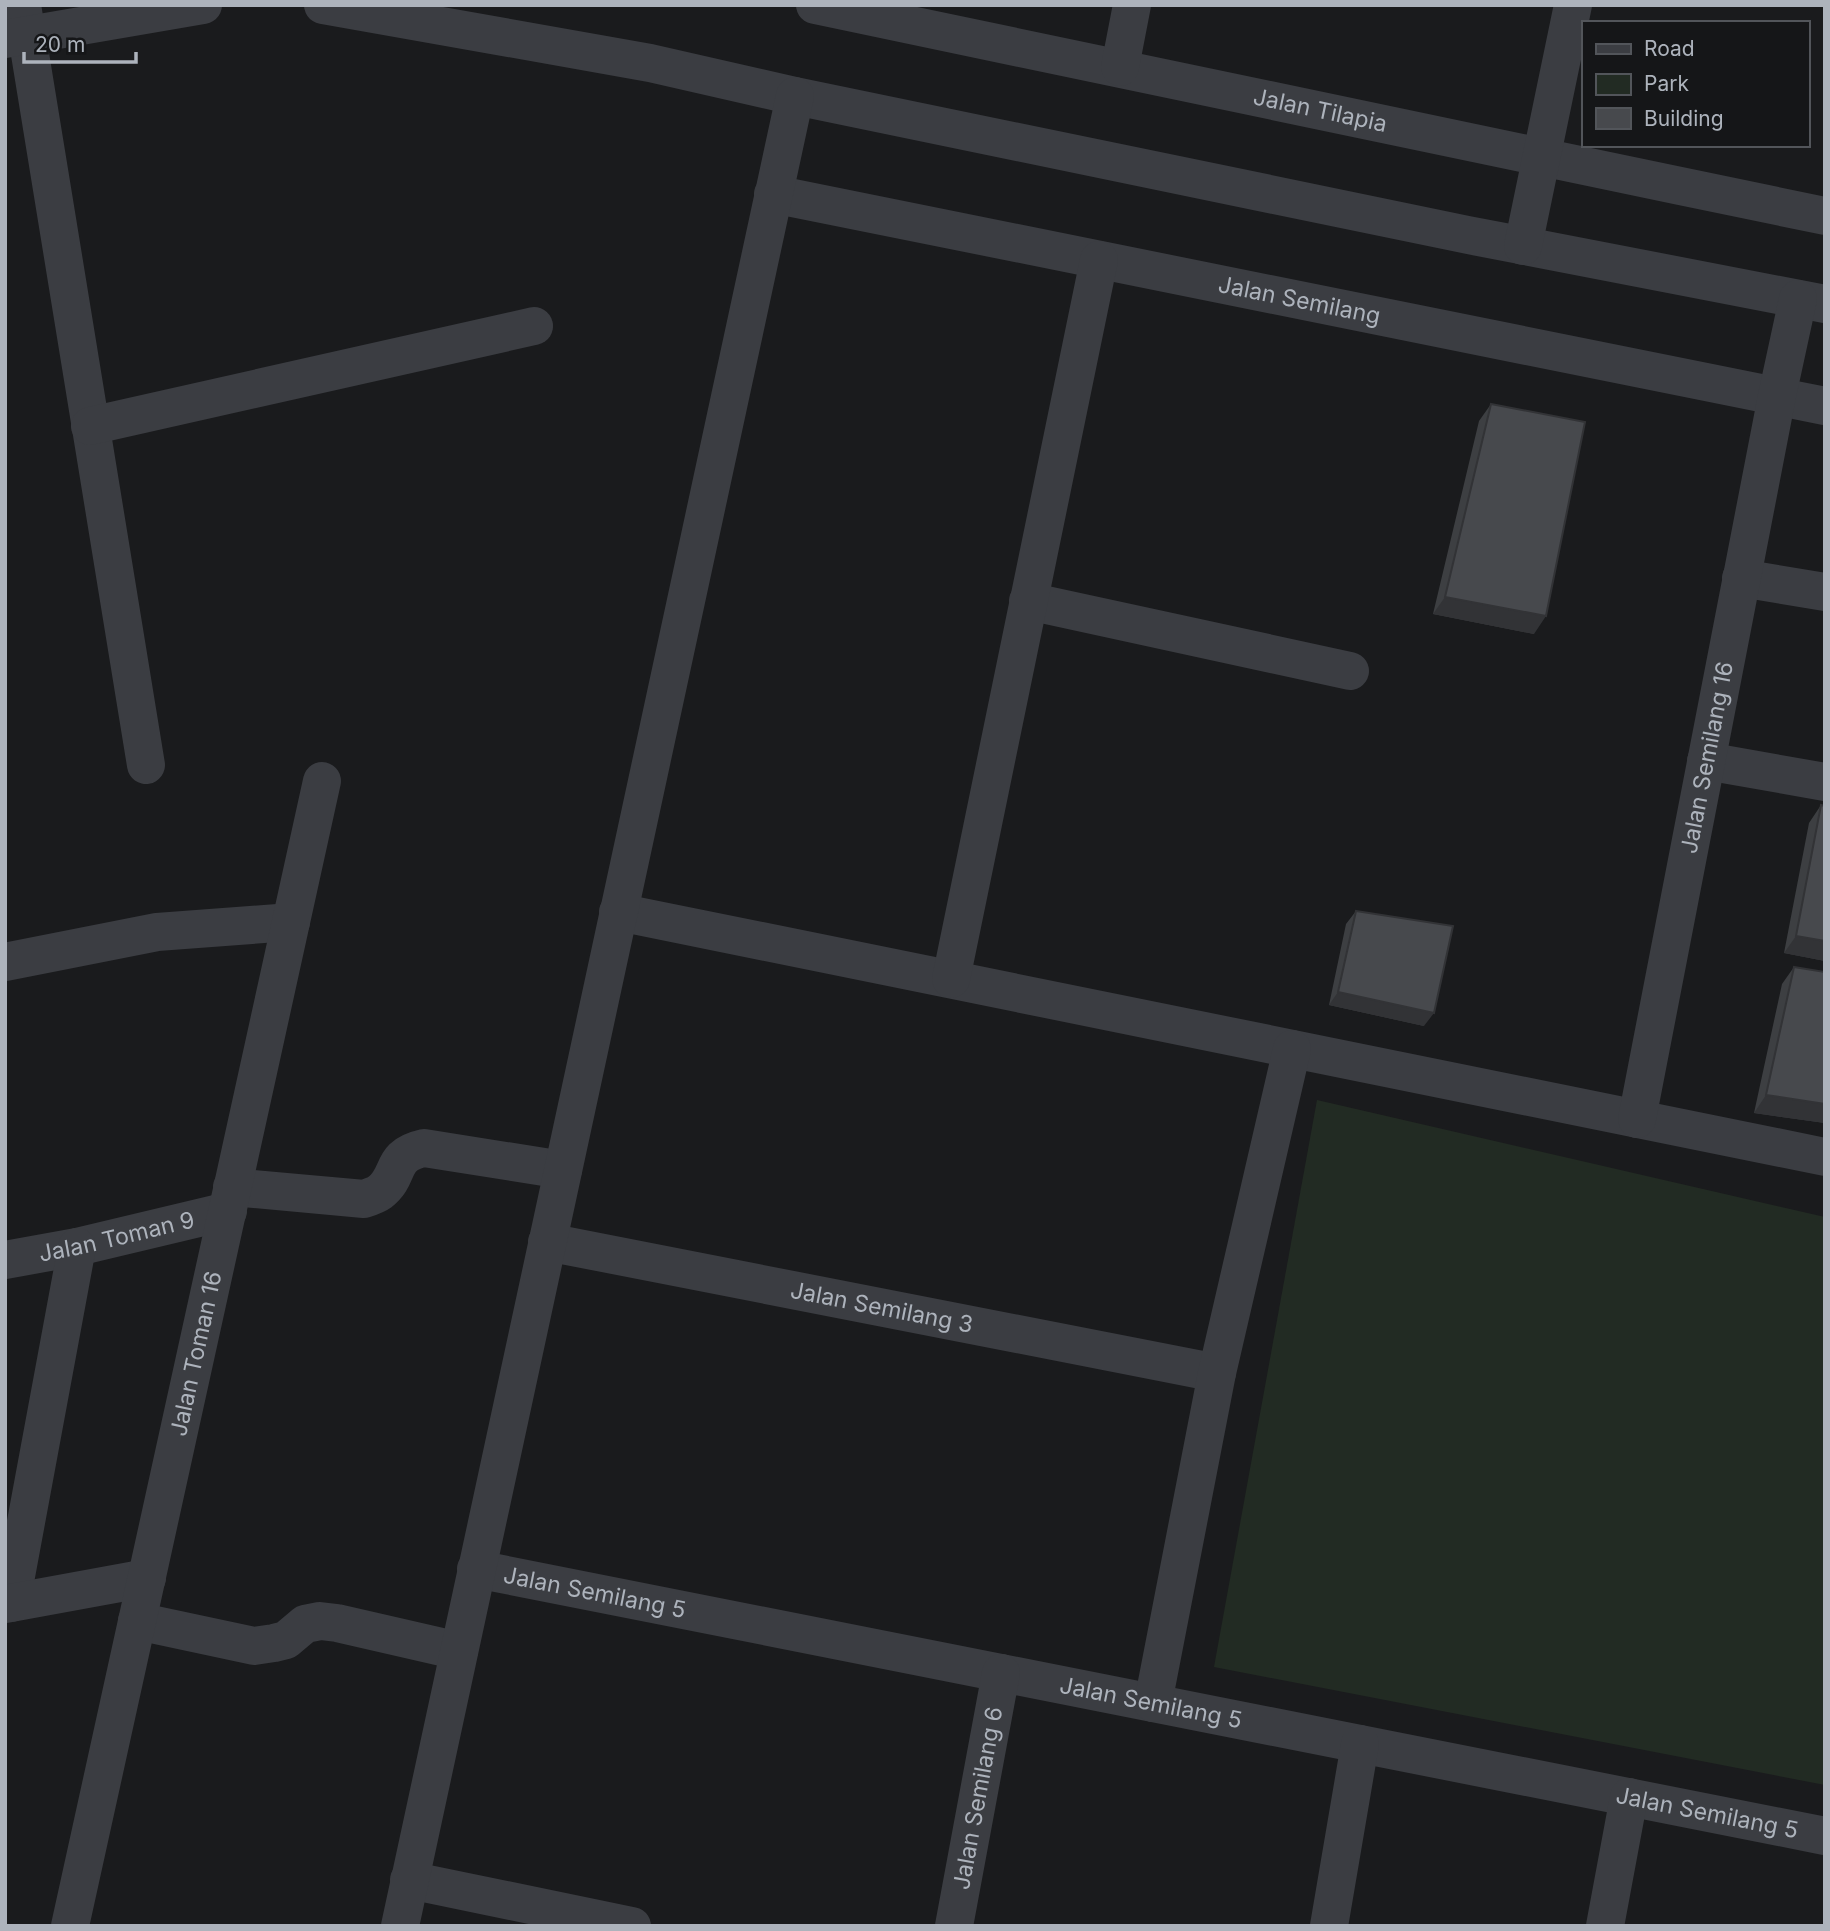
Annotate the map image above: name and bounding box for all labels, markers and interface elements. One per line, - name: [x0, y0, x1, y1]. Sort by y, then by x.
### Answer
- scale bar: [24, 21, 136, 65]
- legend: [1582, 21, 1809, 147]
- text: 20 m: [35, 32, 85, 57]
- text: Road: [1644, 36, 1695, 61]
- text: Park: [1644, 71, 1689, 96]
- street label: Jalan Tilapia: [1251, 82, 1390, 138]
- text: Building: [1644, 106, 1724, 131]
- street label: Jalan Semilang: [1216, 270, 1383, 330]
- street label: Jalan Semilang 16: [1675, 659, 1739, 856]
- street label: Jalan Toman 9: [37, 1205, 197, 1268]
- street label: Jalan Toman 16: [164, 1269, 228, 1439]
- street label: Jalan Semilang 3: [788, 1276, 975, 1339]
- street label: Jalan Semilang 5: [501, 1561, 688, 1624]
- street label: Jalan Semilang 5: [1057, 1671, 1244, 1734]
- street label: Jalan Semilang 6: [947, 1704, 1008, 1892]
- street label: Jalan Semilang 5: [1614, 1781, 1801, 1844]

